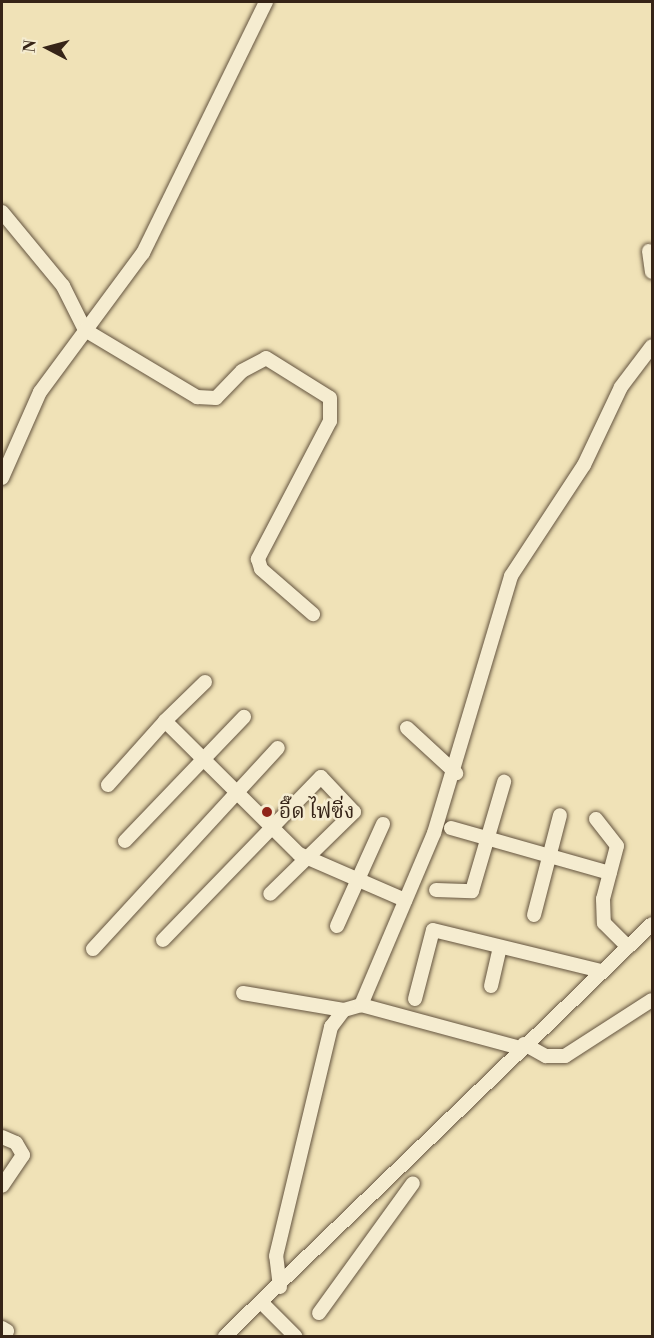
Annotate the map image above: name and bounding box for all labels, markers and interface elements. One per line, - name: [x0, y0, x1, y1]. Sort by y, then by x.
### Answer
- north arrow: [18, 18, 78, 78]
- text: N: [19, 39, 41, 53]
- place label: อี๊ด ไฟซิ่ง: [279, 799, 355, 825]
- marker: อี๊ด ไฟซิ่ง: [260, 805, 274, 819]

